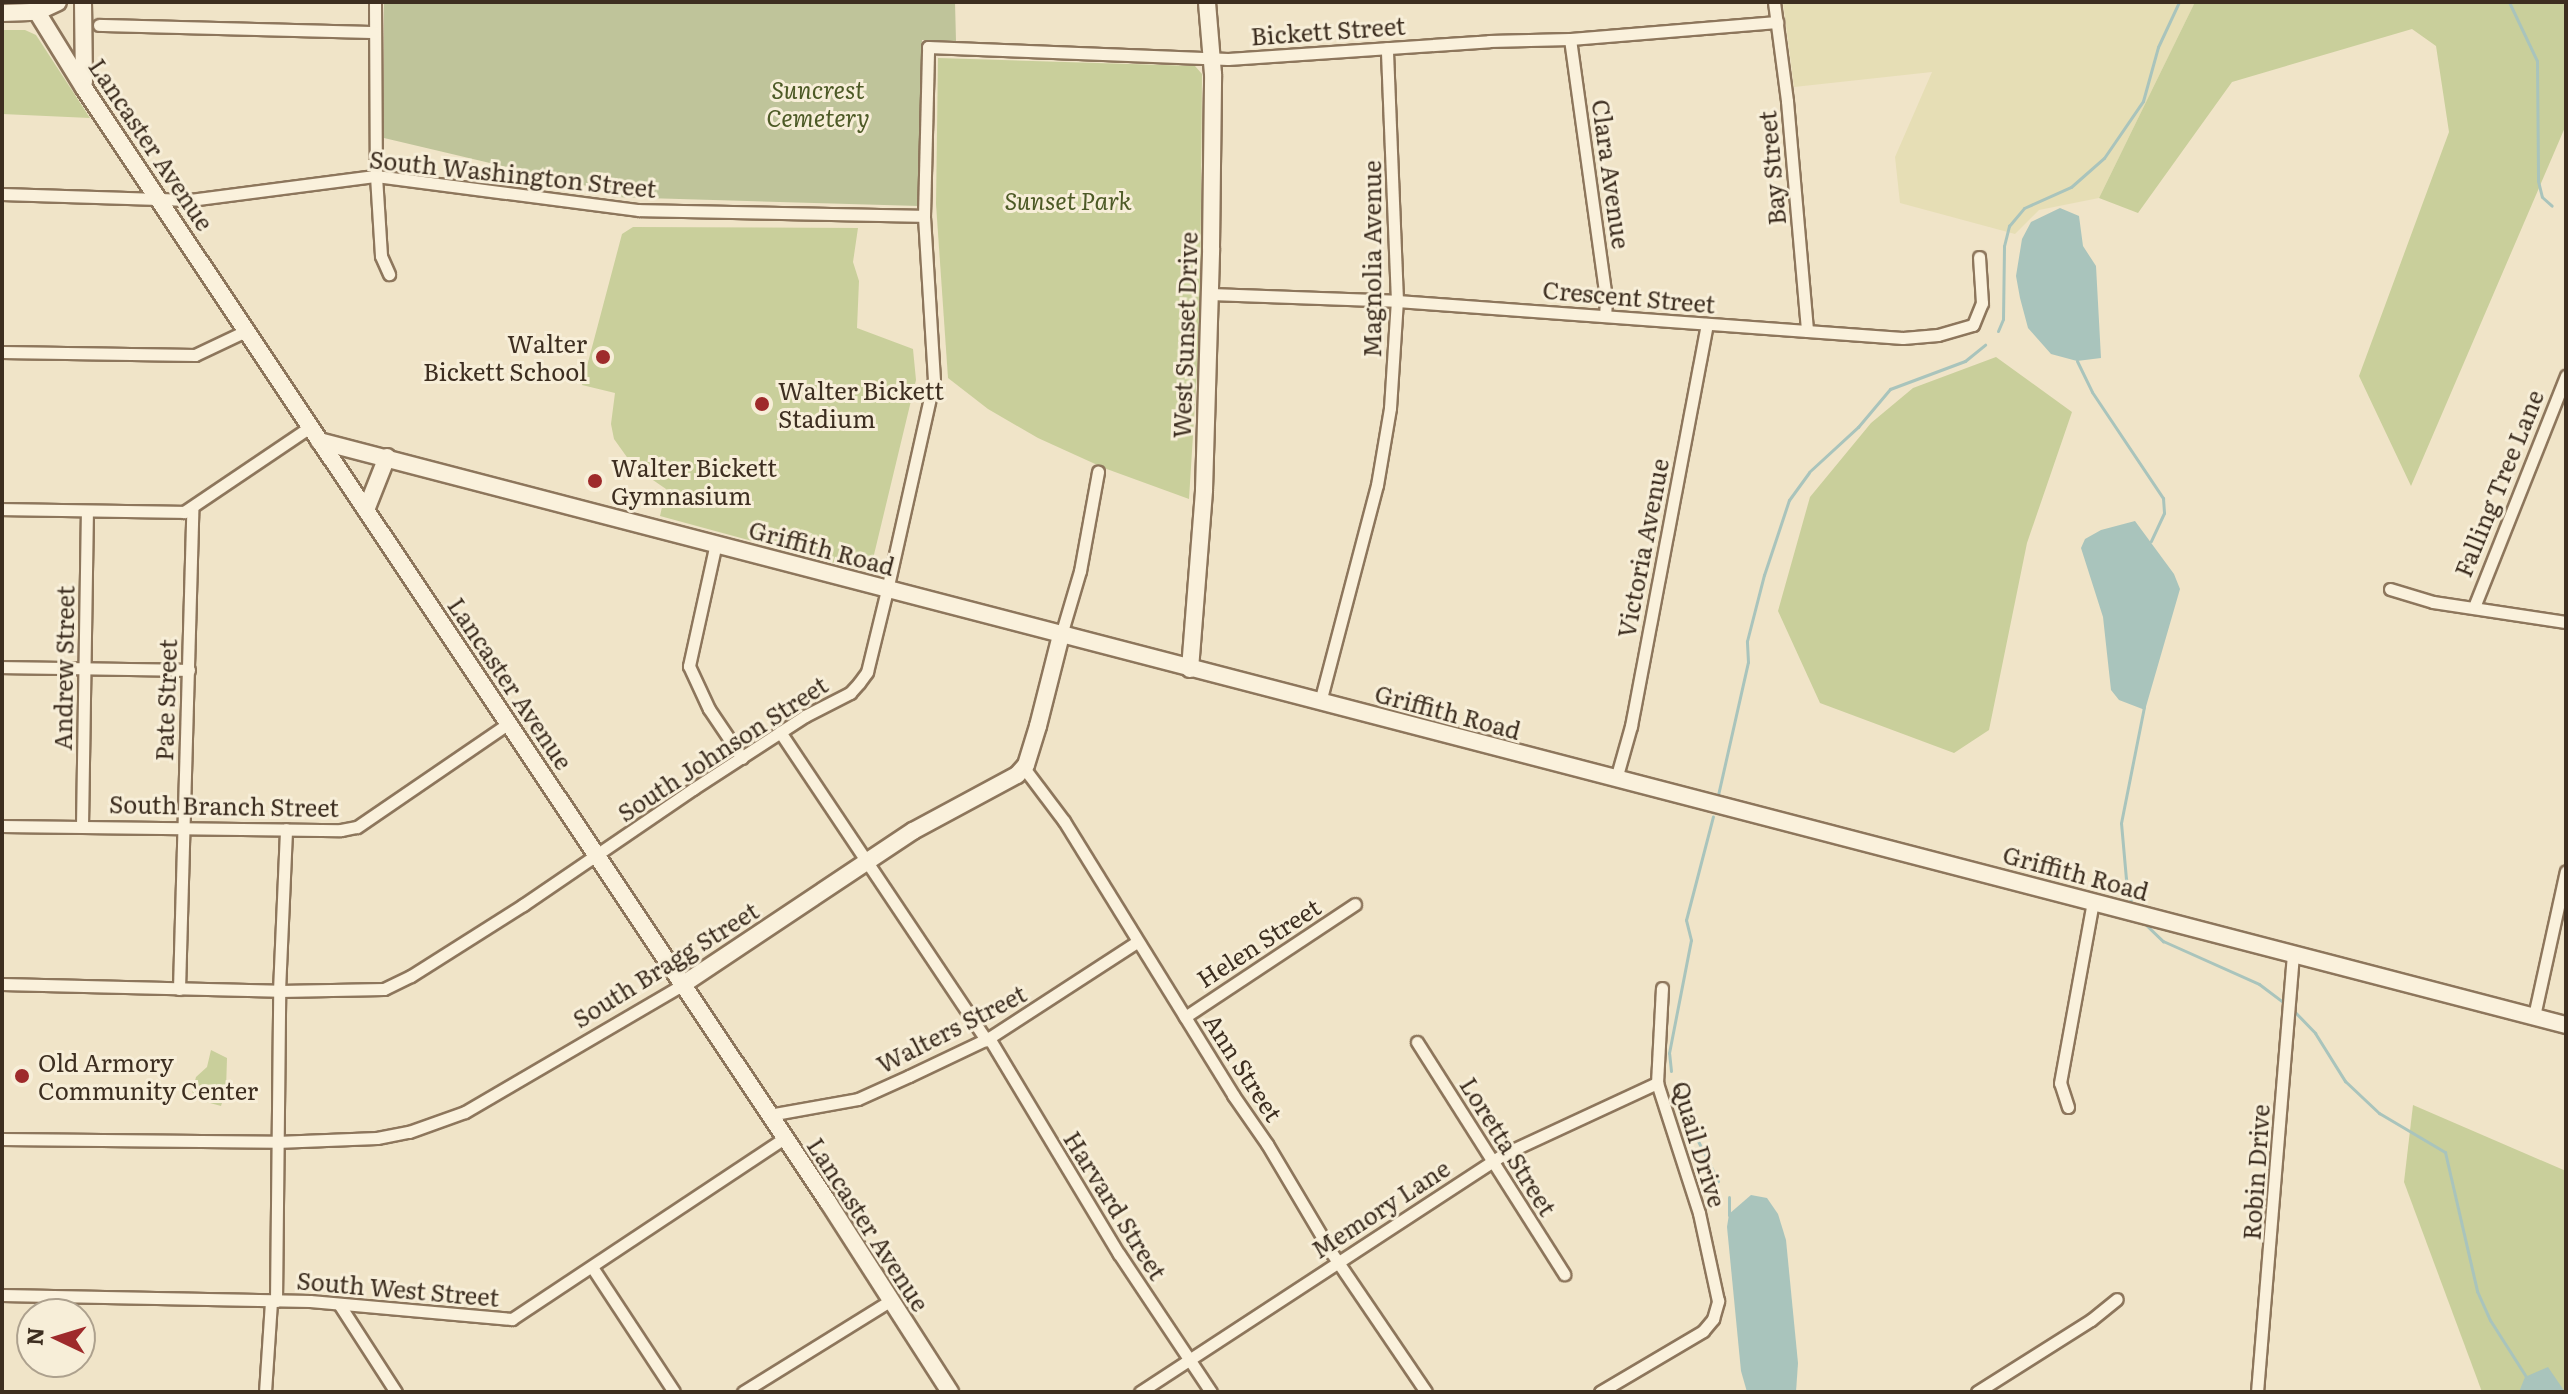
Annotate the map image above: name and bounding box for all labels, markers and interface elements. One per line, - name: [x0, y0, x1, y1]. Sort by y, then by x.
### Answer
- street label: Bickett Street: [1250, 10, 1406, 50]
- street label: Lancaster Avenue: [84, 53, 220, 235]
- park label: Suncrest Cemetery: [766, 75, 870, 131]
- street label: Clara Avenue: [1587, 97, 1637, 251]
- street label: Bay Street: [1752, 110, 1790, 226]
- street label: South Washington Street: [368, 144, 658, 202]
- street label: Magnolia Avenue: [1357, 160, 1385, 358]
- park label: Sunset Park: [1004, 186, 1132, 214]
- street label: West Sunset Drive: [1166, 231, 1202, 439]
- street label: Crescent Street: [1541, 274, 1717, 318]
- place label: Walter Bickett School: [423, 329, 587, 385]
- marker: Walter Bickett School: [594, 348, 612, 366]
- place label: Walter Bickett Stadium: [778, 376, 944, 432]
- street label: Falling Tree Lane: [2447, 385, 2549, 581]
- marker: Walter Bickett Stadium: [753, 395, 771, 413]
- place label: Walter Bickett Gymnasium: [611, 453, 777, 509]
- street label: Victoria Avenue: [1610, 456, 1674, 640]
- marker: Walter Bickett Gymnasium: [586, 472, 604, 490]
- street label: Griffith Road: [746, 514, 898, 580]
- street label: Andrew Street: [47, 585, 79, 751]
- street label: Lancaster Avenue: [443, 592, 579, 774]
- street label: Pate Street: [148, 638, 182, 762]
- street label: South Johnson Street: [612, 669, 832, 827]
- street label: Griffith Road: [1372, 678, 1524, 744]
- street label: South Branch Street: [109, 789, 339, 821]
- street label: Griffith Road: [2000, 839, 2152, 905]
- street label: Helen Street: [1191, 891, 1325, 993]
- street label: South Bragg Street: [567, 895, 763, 1033]
- street label: Walters Street: [871, 978, 1031, 1078]
- street label: Ann Street: [1199, 1008, 1289, 1126]
- place label: Old Armory Community Center: [38, 1048, 258, 1104]
- marker: Old Armory Community Center: [13, 1067, 31, 1085]
- street label: Loretta Street: [1455, 1071, 1563, 1221]
- street label: Quail Drive: [1667, 1078, 1733, 1210]
- street label: Robin Drive: [2236, 1103, 2274, 1241]
- street label: Harvard Street: [1059, 1125, 1173, 1285]
- street label: Lancaster Avenue: [802, 1132, 936, 1316]
- street label: Memory Lane: [1306, 1153, 1454, 1263]
- street label: South West Street: [296, 1265, 500, 1311]
- north arrow: [16, 1298, 96, 1378]
- text: N: [16, 1326, 51, 1347]

